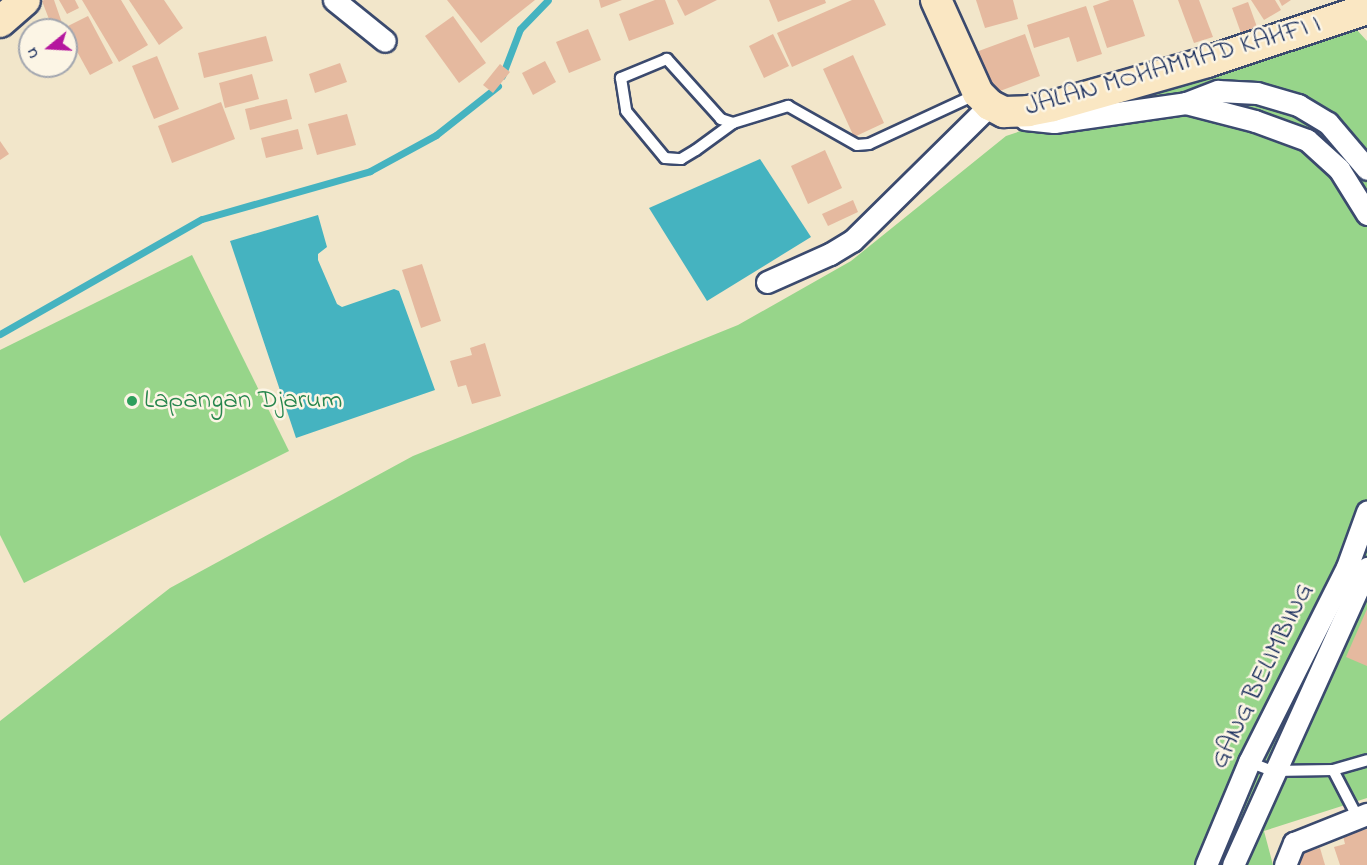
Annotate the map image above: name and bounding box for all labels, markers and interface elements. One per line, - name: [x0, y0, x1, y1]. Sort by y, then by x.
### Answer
- street label: JALAN MOHAMMAD KAHFI I: [1021, 8, 1325, 124]
- north arrow: [18, 18, 78, 78]
- text: U: [20, 44, 46, 61]
- place label: Lapangan Djarum: [144, 385, 342, 417]
- marker: Lapangan Djarum: [125, 394, 139, 408]
- street label: GANG BELIMBING: [1203, 578, 1321, 774]

